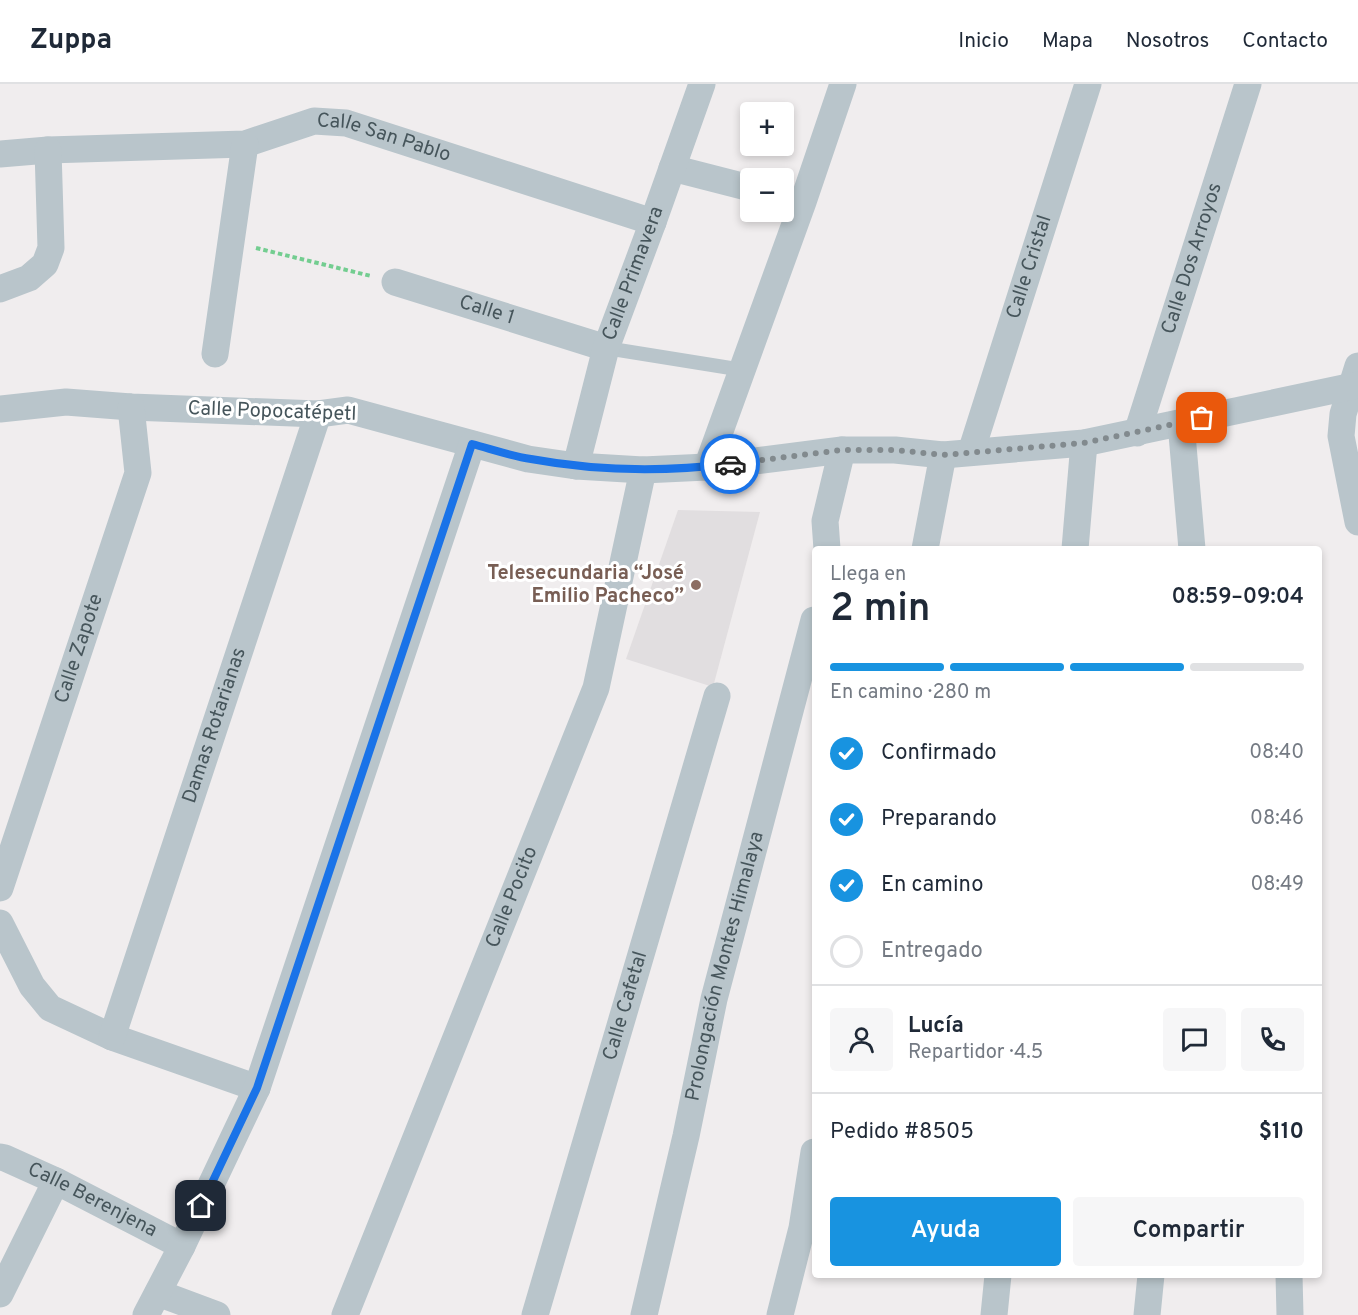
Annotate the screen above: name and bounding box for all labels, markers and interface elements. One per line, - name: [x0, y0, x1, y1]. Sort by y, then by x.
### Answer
- text: Zuppa: [30, 23, 112, 59]
- text: Inicio: [958, 28, 1009, 55]
- text: Mapa: [1042, 28, 1093, 55]
- text: Nosotros: [1126, 28, 1209, 55]
- text: Contacto: [1242, 28, 1328, 55]
- map controls: [740, 102, 794, 222]
- button: +: [740, 102, 794, 156]
- street label: Calle San Pablo: [316, 108, 454, 169]
- button: −: [740, 168, 794, 222]
- street label: Calle Dos Arroyos: [1156, 180, 1229, 338]
- street label: Calle Primavera: [597, 203, 670, 345]
- street label: Calle Cristal: [1001, 212, 1058, 322]
- street label: Calle 1: [456, 290, 518, 332]
- pin: [1176, 392, 1227, 443]
- street label: Calle Popocatépetl: [187, 396, 357, 428]
- icon: bag: [1185, 401, 1218, 434]
- courier: [700, 434, 760, 494]
- icon: car: [714, 448, 747, 481]
- place label: Telesecundaria “José Emilio Pacheco”: [487, 561, 684, 610]
- text: Llega en: [830, 562, 906, 588]
- marker: Telesecundaria “José Emilio Pacheco”: [689, 578, 703, 592]
- text: 08:59–09:04: [1172, 584, 1304, 611]
- text: 2 min: [830, 586, 931, 635]
- street label: Calle Zapote: [49, 591, 110, 707]
- street label: Damas Rotarianas: [177, 644, 253, 807]
- text: En camino · 280 m: [830, 680, 991, 706]
- icon: check: [830, 737, 863, 770]
- text: Confirmado: [881, 740, 997, 767]
- text: 08:40: [1249, 740, 1304, 766]
- icon: check: [830, 803, 863, 836]
- text: Preparando: [881, 806, 997, 833]
- text: 08:46: [1250, 806, 1304, 832]
- street label: Prolongación Montes Himalaya: [680, 829, 771, 1104]
- street label: Calle Pocito: [480, 843, 544, 952]
- icon: check: [830, 869, 863, 902]
- text: En camino: [881, 872, 983, 899]
- text: 08:49: [1250, 872, 1304, 898]
- text: Entregado: [881, 938, 983, 965]
- street label: Calle Cafetal: [597, 948, 654, 1064]
- button: person: [830, 1008, 893, 1071]
- button: chat: [1163, 1008, 1226, 1071]
- button: phone: [1241, 1008, 1304, 1071]
- text: Lucía: [908, 1013, 964, 1040]
- text: Repartidor · 4.5: [908, 1040, 1043, 1066]
- text: Pedido #8505: [830, 1119, 974, 1146]
- text: $110: [1259, 1119, 1304, 1146]
- street label: Calle Berenjena: [23, 1157, 161, 1244]
- pin: [175, 1180, 226, 1231]
- icon: home: [184, 1189, 217, 1222]
- button: Ayuda: [830, 1197, 1061, 1266]
- button: Compartir: [1073, 1197, 1304, 1266]

